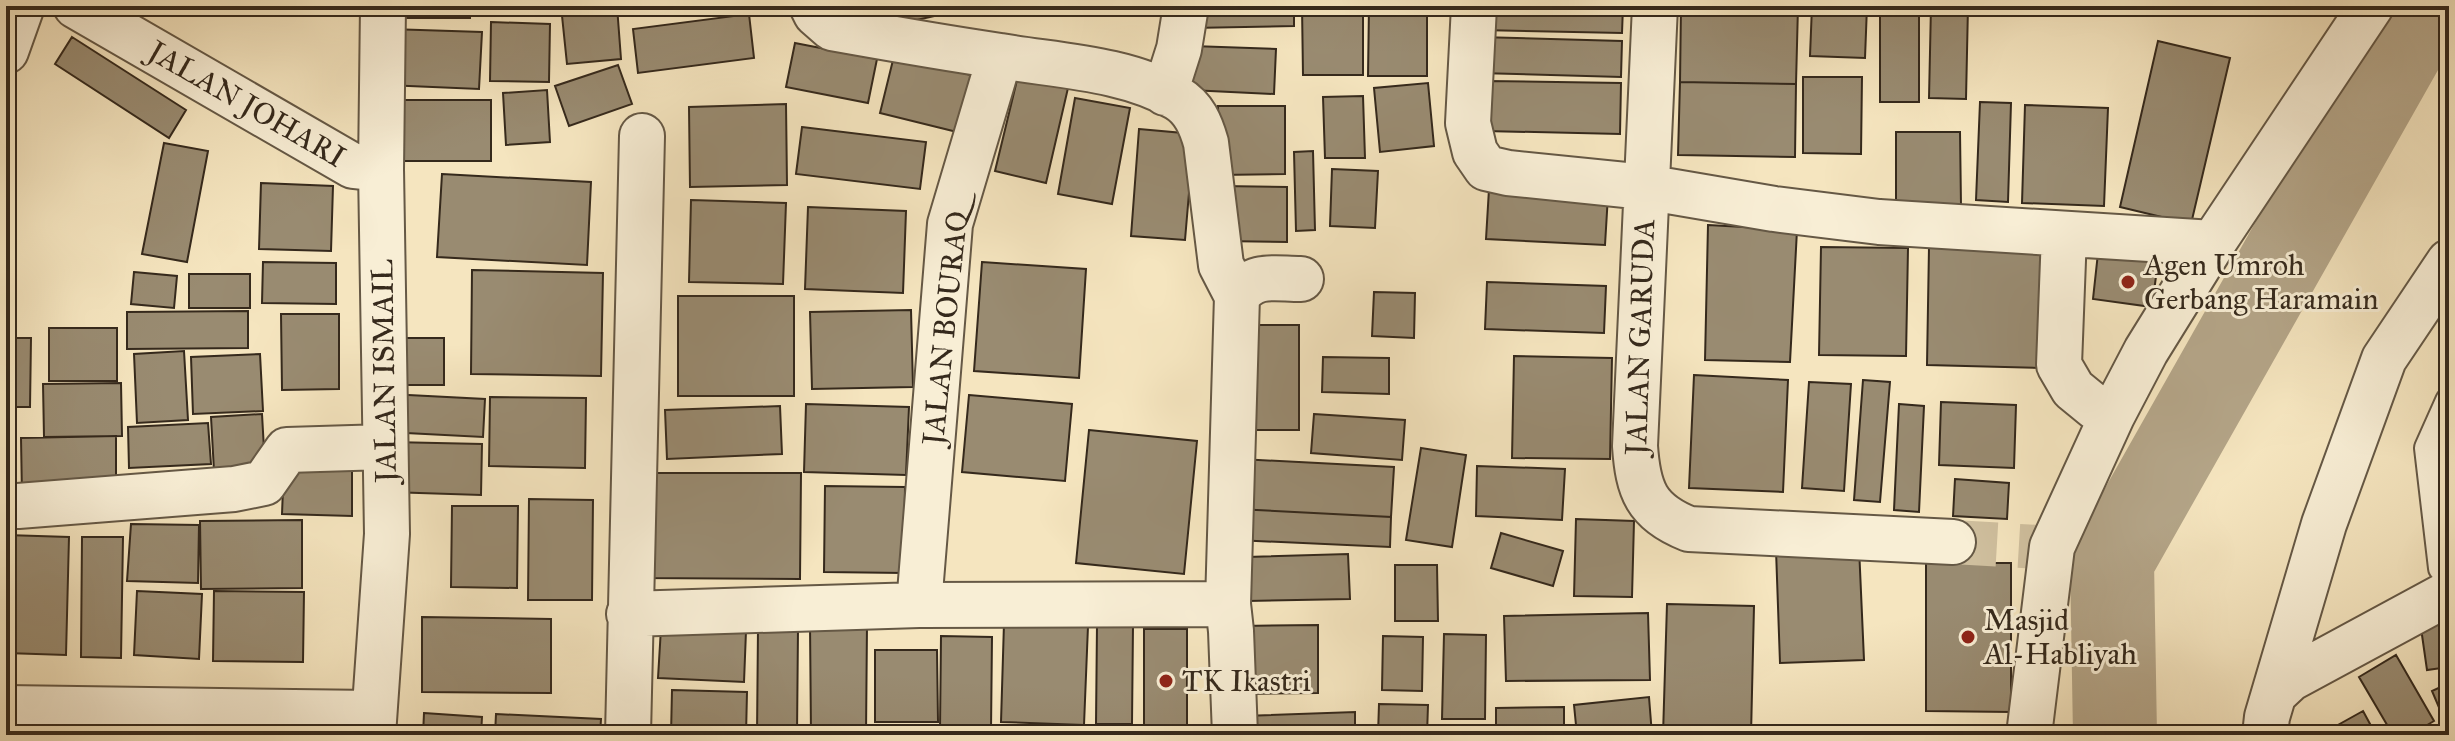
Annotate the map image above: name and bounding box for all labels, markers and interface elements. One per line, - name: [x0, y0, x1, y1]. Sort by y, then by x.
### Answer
- street label: JALAN JOHARI: [139, 32, 352, 175]
- street label: JALAN BOURAQ: [914, 189, 977, 450]
- street label: JALAN GARUDA: [1618, 218, 1662, 459]
- place label: Agen Umroh Gerbang Haramain: [2142, 247, 2379, 317]
- street label: JALAN ISMAIL: [364, 259, 404, 486]
- marker: Agen Umroh Gerbang Haramain: [2119, 273, 2137, 291]
- place label: Masjid Al-Habliyah: [1982, 602, 2137, 672]
- marker: Masjid Al-Habliyah: [1959, 628, 1977, 646]
- place label: TK Ikastri: [1182, 663, 1311, 699]
- marker: TK Ikastri: [1157, 672, 1175, 690]

